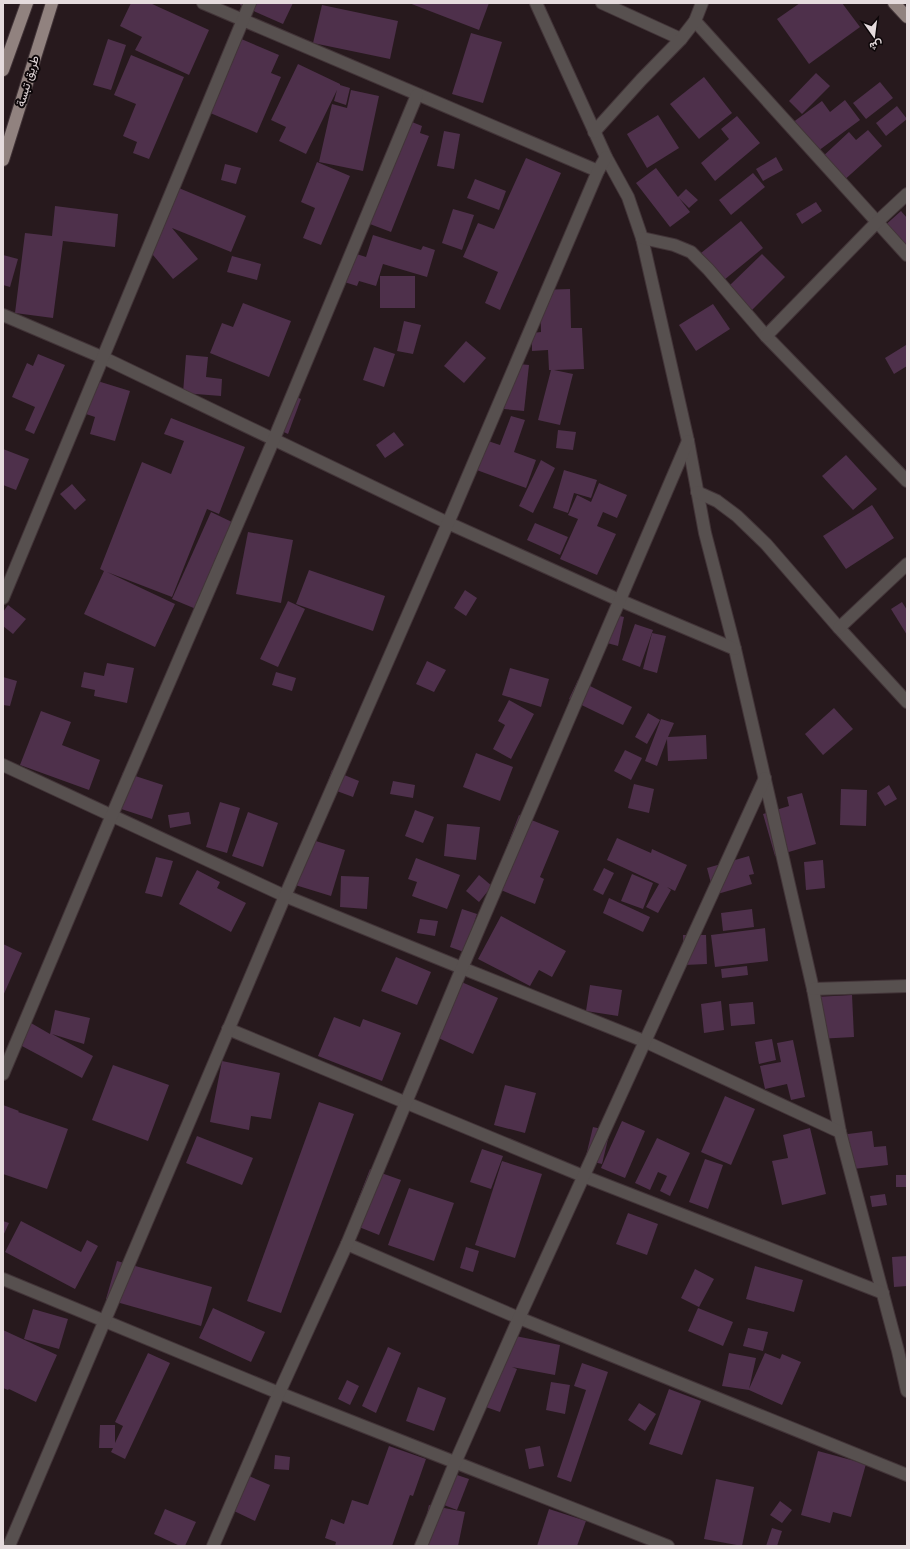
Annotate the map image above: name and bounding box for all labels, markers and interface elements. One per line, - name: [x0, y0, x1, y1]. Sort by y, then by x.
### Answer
- north arrow: [854, 16, 894, 56]
- text: ش: [868, 37, 885, 54]
- street label: طريق تبسة: [12, 53, 43, 109]

